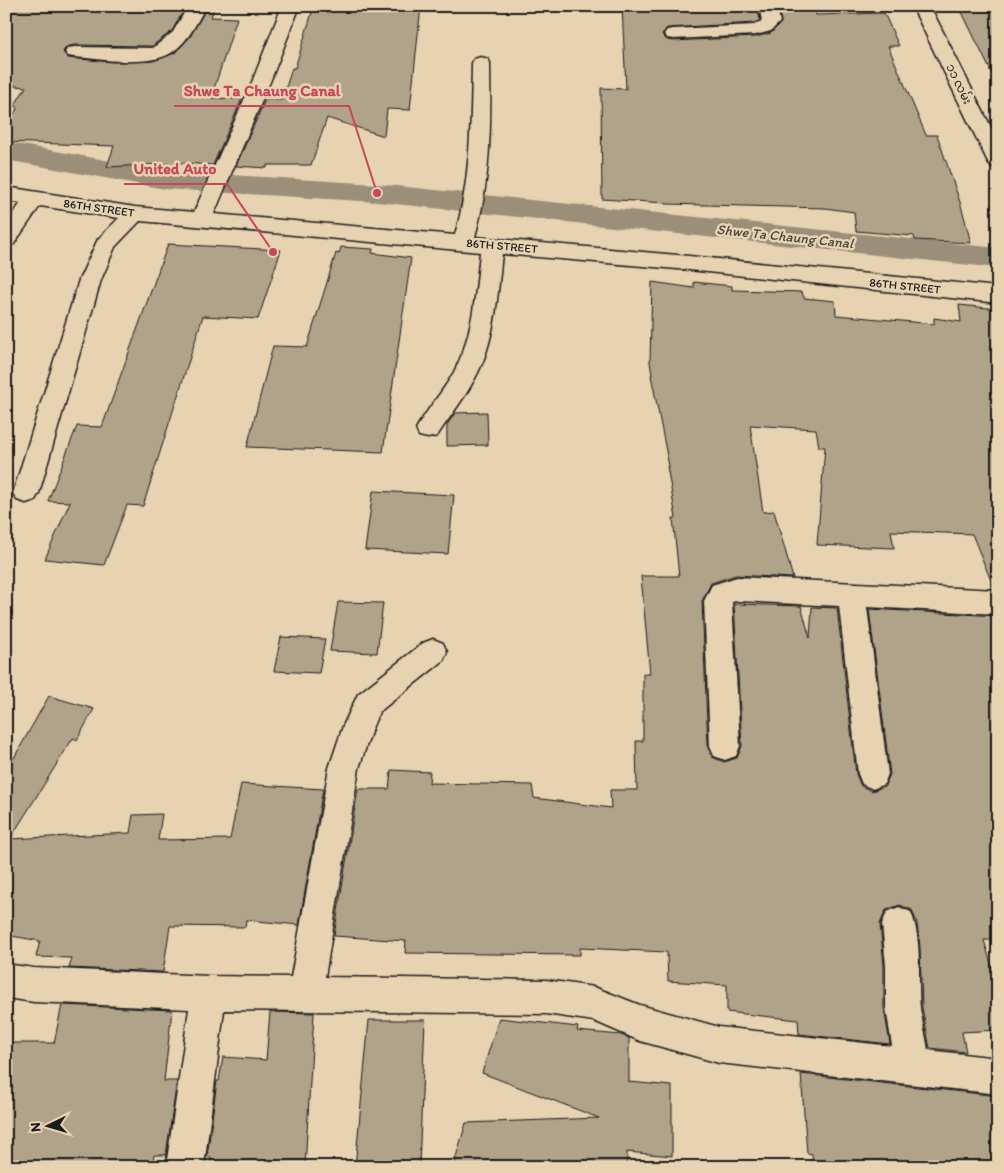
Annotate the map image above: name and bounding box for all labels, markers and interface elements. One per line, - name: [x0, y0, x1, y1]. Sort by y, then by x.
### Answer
- street label: ၁၁ လမ်း: [943, 61, 977, 107]
- callout: Shwe Ta Chaung Canal: [174, 75, 349, 106]
- text: Shwe Ta Chaung Canal: [184, 81, 341, 101]
- callout: United Auto: [124, 153, 227, 184]
- text: United Auto: [134, 159, 216, 178]
- street label: 86TH STREET: [63, 196, 136, 220]
- water label: Shwe Ta Chaung Canal: [716, 221, 855, 252]
- street label: 86TH STREET: [466, 236, 539, 256]
- street label: 86TH STREET: [869, 275, 942, 297]
- north arrow: [22, 1100, 72, 1150]
- text: N: [27, 1122, 44, 1133]

